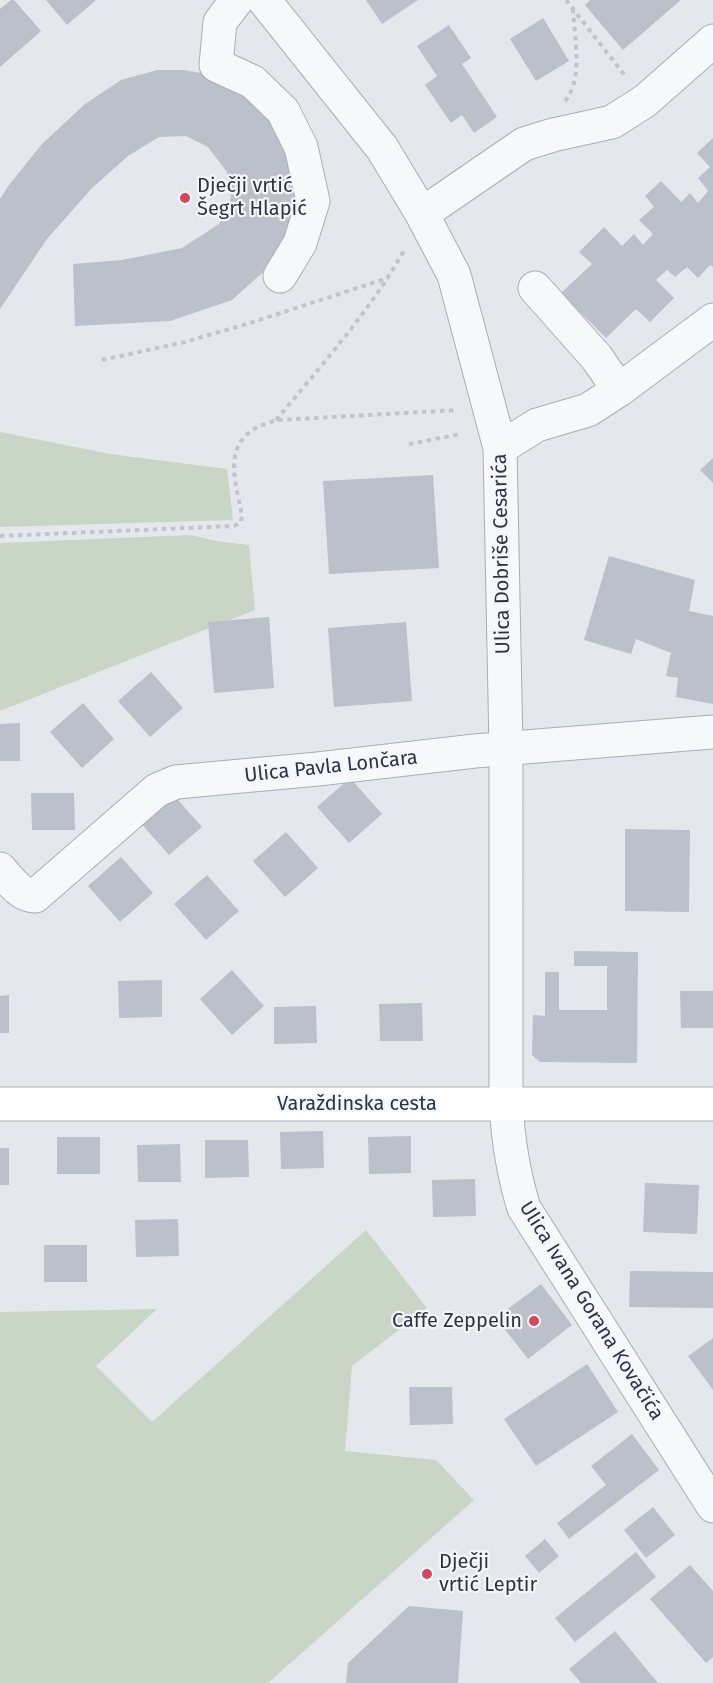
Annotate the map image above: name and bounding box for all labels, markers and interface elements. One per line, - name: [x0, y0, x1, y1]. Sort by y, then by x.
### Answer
- place label: Dječji vrtić Šegrt Hlapić: [197, 174, 307, 221]
- marker: Dječji vrtić Šegrt Hlapić: [178, 191, 192, 205]
- street label: Ulica Dobriše Cesarića: [488, 453, 516, 655]
- street label: Ulica Pavla Lončara: [243, 746, 419, 788]
- street label: Varaždinska cesta: [277, 1092, 437, 1116]
- street label: Ulica Ivana Gorana Kovačića: [514, 1197, 668, 1425]
- place label: Caffe Zeppelin: [392, 1309, 522, 1333]
- marker: Caffe Zeppelin: [527, 1314, 541, 1328]
- place label: Dječji vrtić Leptir: [439, 1550, 537, 1597]
- marker: Dječji vrtić Leptir: [420, 1567, 434, 1581]

